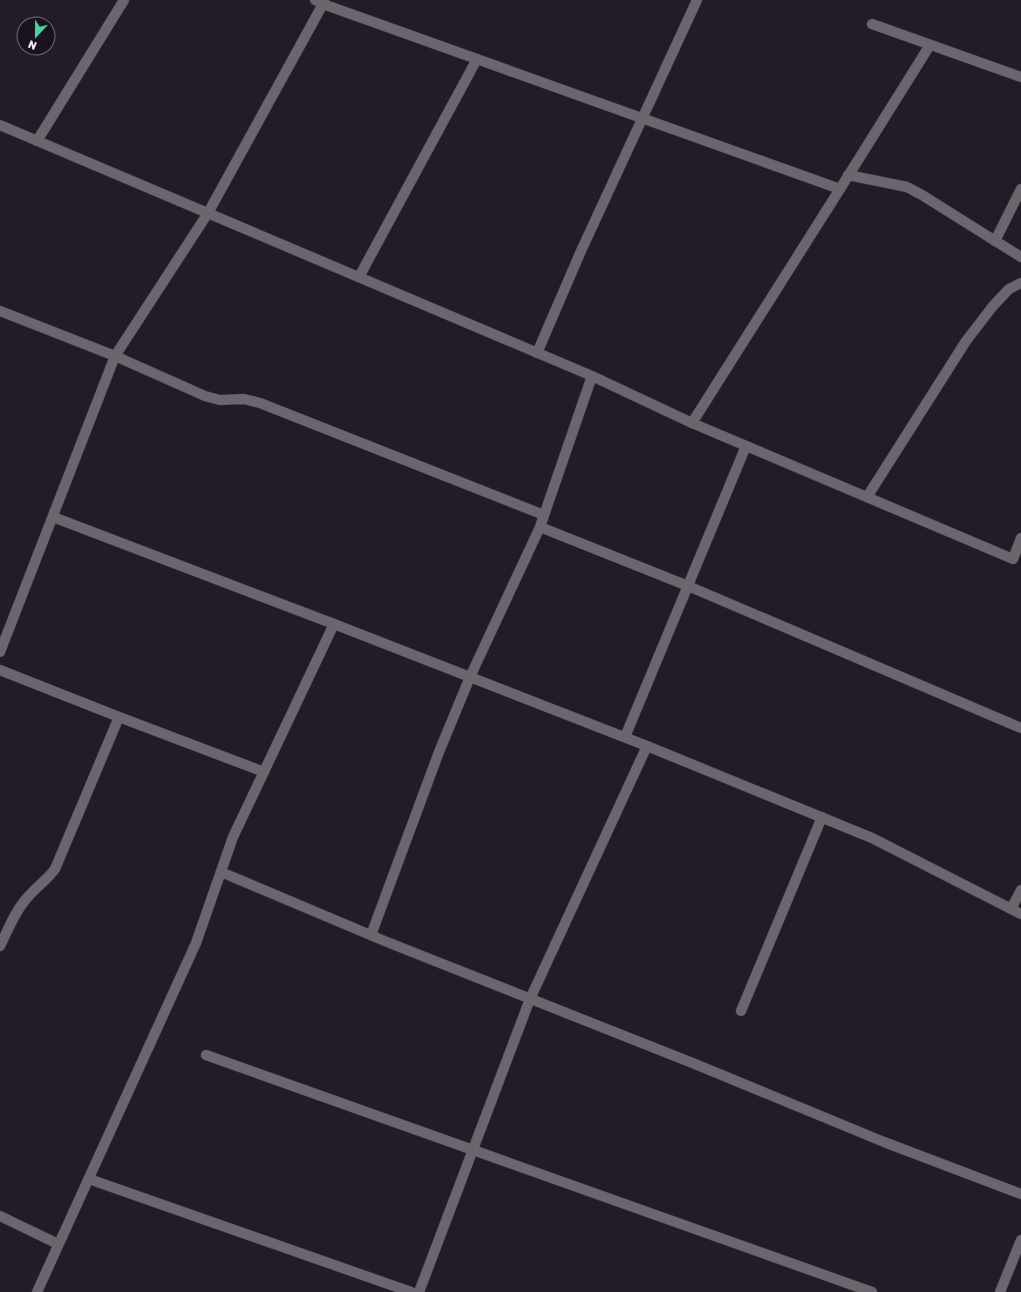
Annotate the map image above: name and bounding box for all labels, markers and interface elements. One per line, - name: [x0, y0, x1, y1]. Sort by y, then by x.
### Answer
- north arrow: [16, 16, 56, 56]
- text: N: [26, 37, 39, 52]

